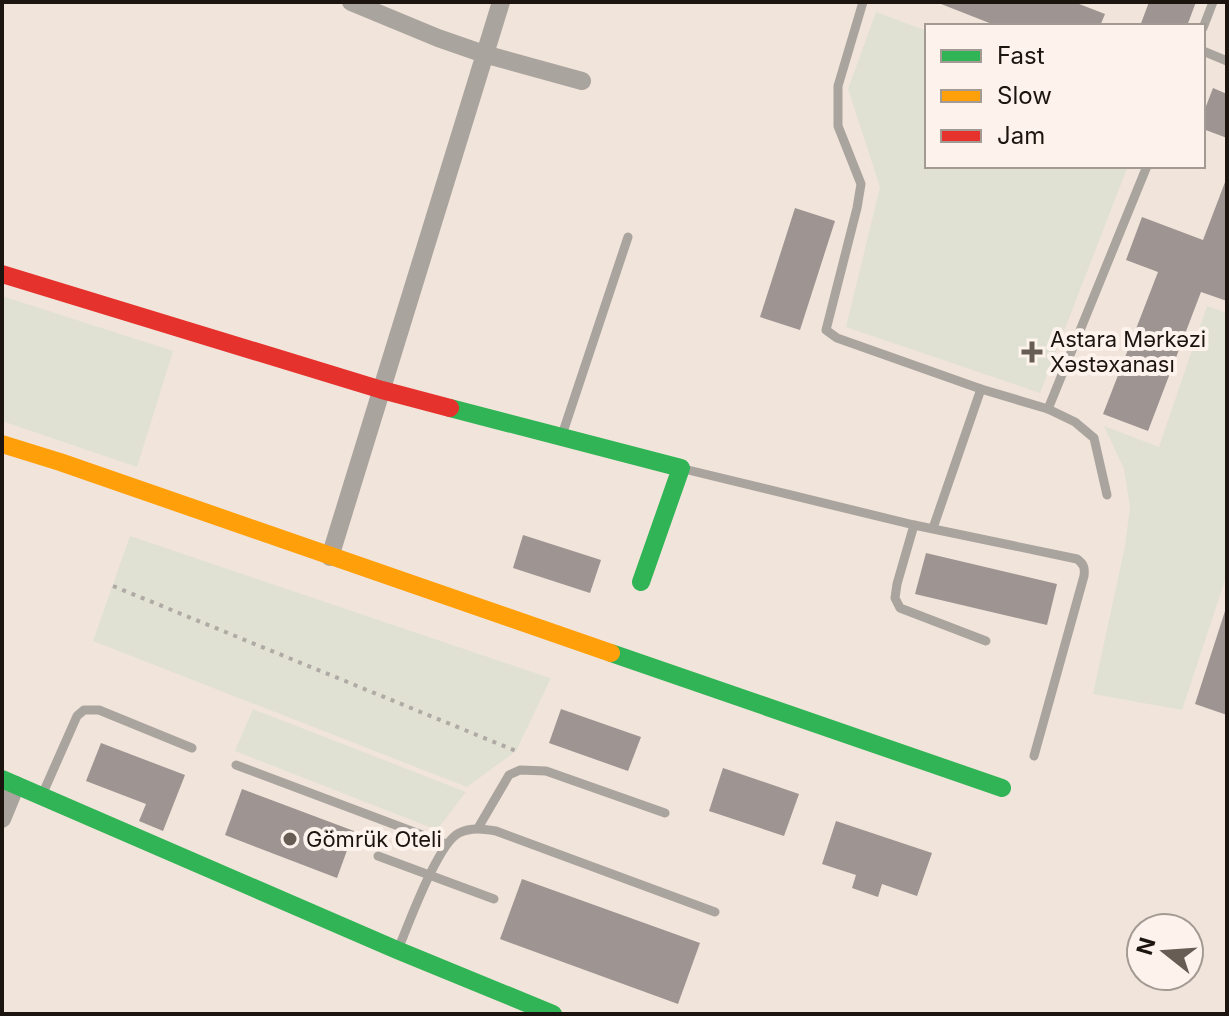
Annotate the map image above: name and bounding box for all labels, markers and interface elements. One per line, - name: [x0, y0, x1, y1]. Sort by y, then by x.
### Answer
- legend: [925, 24, 1205, 168]
- text: Fast: [997, 41, 1045, 70]
- text: Slow: [997, 81, 1052, 110]
- text: Jam: [997, 121, 1045, 150]
- place label: Astara Mərkəzi Xəstəxanası: [1050, 326, 1206, 377]
- marker: Astara Mərkəzi Xəstəxanası: [1021, 341, 1043, 363]
- place label: Gömrük Oteli: [306, 826, 442, 852]
- marker: Gömrük Oteli: [281, 830, 299, 848]
- north arrow: [1125, 912, 1205, 992]
- text: N: [1131, 934, 1161, 958]

